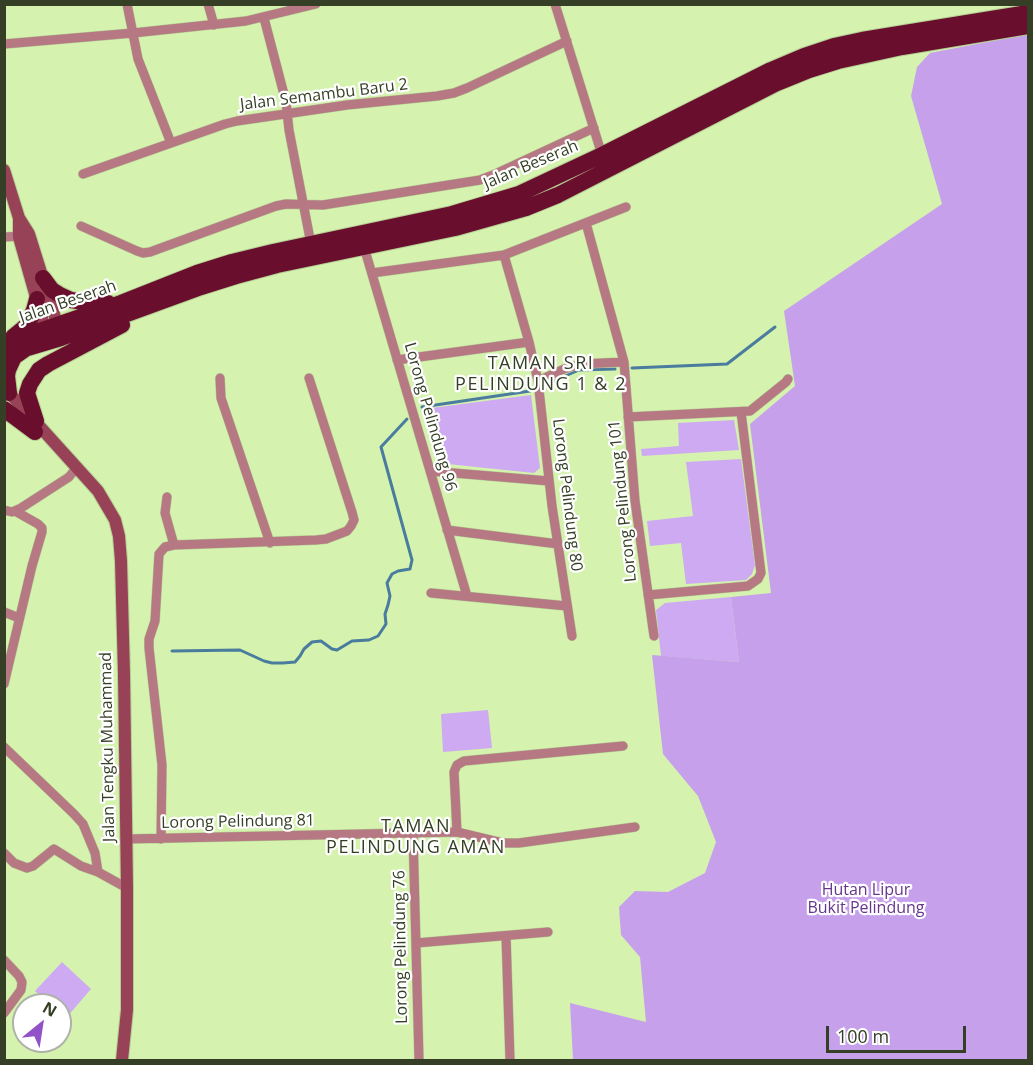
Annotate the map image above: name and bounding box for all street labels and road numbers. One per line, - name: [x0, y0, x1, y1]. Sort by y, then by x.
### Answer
- street label: Jalan Semambu Baru 2: [239, 75, 409, 115]
- street label: Jalan Beserah: [481, 136, 581, 194]
- street label: Jalan Beserah: [17, 276, 119, 328]
- street label: Lorong Pelindung 96: [400, 340, 460, 494]
- street label: Lorong Pelindung 80: [548, 417, 586, 573]
- street label: Lorong Pelindung 101: [605, 419, 641, 583]
- street label: Jalan Tengku Muhammad: [97, 652, 119, 842]
- street label: Lorong Pelindung 81: [161, 811, 315, 833]
- street label: Lorong Pelindung 76: [390, 870, 412, 1024]

